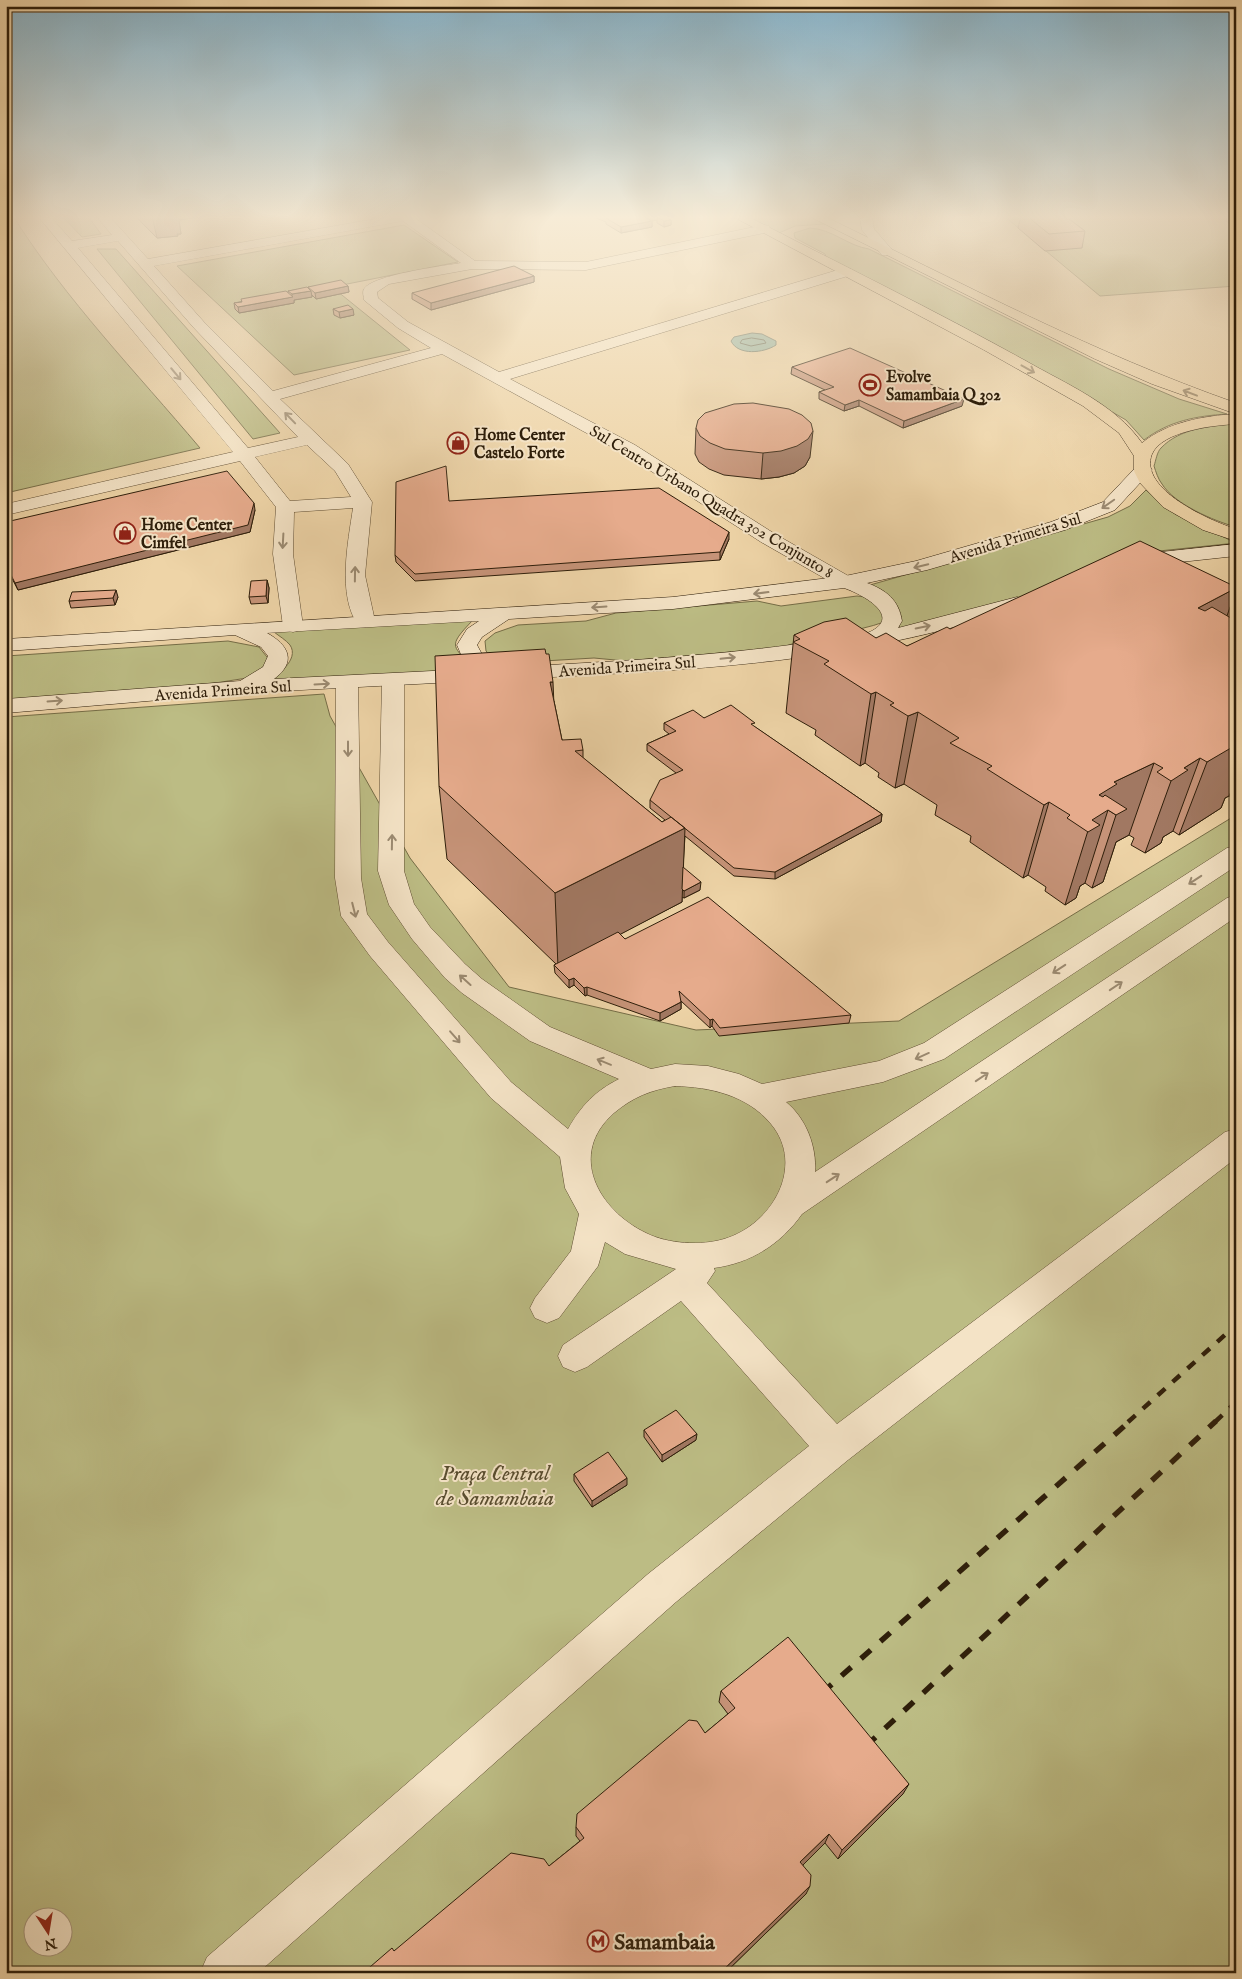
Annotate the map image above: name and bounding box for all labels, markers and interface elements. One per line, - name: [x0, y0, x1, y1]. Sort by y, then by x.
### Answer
- one-way arrow: [1021, 365, 1035, 375]
- one-way arrow: [170, 367, 181, 380]
- place label: Evolve Samambaia Q 302: [886, 368, 1001, 406]
- sports icon: Evolve Samambaia Q 302: [858, 373, 882, 397]
- one-way arrow: [1182, 388, 1198, 397]
- one-way arrow: [284, 412, 296, 425]
- street label: Sul Centro Urbano Quadra 302 Conjunto 8: [585, 422, 837, 584]
- place label: Home Center Castelo Forte: [474, 426, 565, 464]
- shop icon: Home Center Castelo Forte: [446, 431, 470, 455]
- one-way arrow: [1101, 499, 1115, 509]
- street label: Avenida Primeira Sul: [946, 509, 1085, 569]
- place label: Home Center Cimfel: [141, 516, 232, 554]
- shop icon: Home Center Cimfel: [113, 521, 137, 545]
- one-way arrow: [279, 533, 288, 549]
- one-way arrow: [914, 562, 930, 571]
- one-way arrow: [350, 566, 360, 582]
- one-way arrow: [754, 588, 770, 598]
- one-way arrow: [592, 603, 608, 612]
- one-way arrow: [915, 622, 931, 631]
- street label: Avenida Primeira Sul: [557, 653, 697, 683]
- one-way arrow: [720, 653, 736, 662]
- street label: Avenida Primeira Sul: [153, 677, 293, 707]
- one-way arrow: [313, 679, 329, 688]
- one-way arrow: [46, 696, 62, 706]
- one-way arrow: [343, 740, 353, 756]
- one-way arrow: [387, 834, 397, 850]
- one-way arrow: [1188, 875, 1202, 885]
- one-way arrow: [350, 902, 359, 918]
- one-way arrow: [1052, 964, 1066, 974]
- one-way arrow: [458, 974, 471, 985]
- one-way arrow: [1109, 981, 1123, 991]
- one-way arrow: [449, 1030, 461, 1043]
- one-way arrow: [915, 1052, 930, 1062]
- one-way arrow: [597, 1056, 612, 1066]
- one-way arrow: [974, 1072, 988, 1082]
- one-way arrow: [825, 1173, 839, 1183]
- park label: Praça Central de Samambaia: [435, 1460, 554, 1513]
- north arrow: [22, 1906, 72, 1956]
- metro station icon: Samambaia: [586, 1929, 610, 1953]
- place label: Samambaia: [614, 1929, 715, 1957]
- text: N: [43, 1933, 59, 1954]

